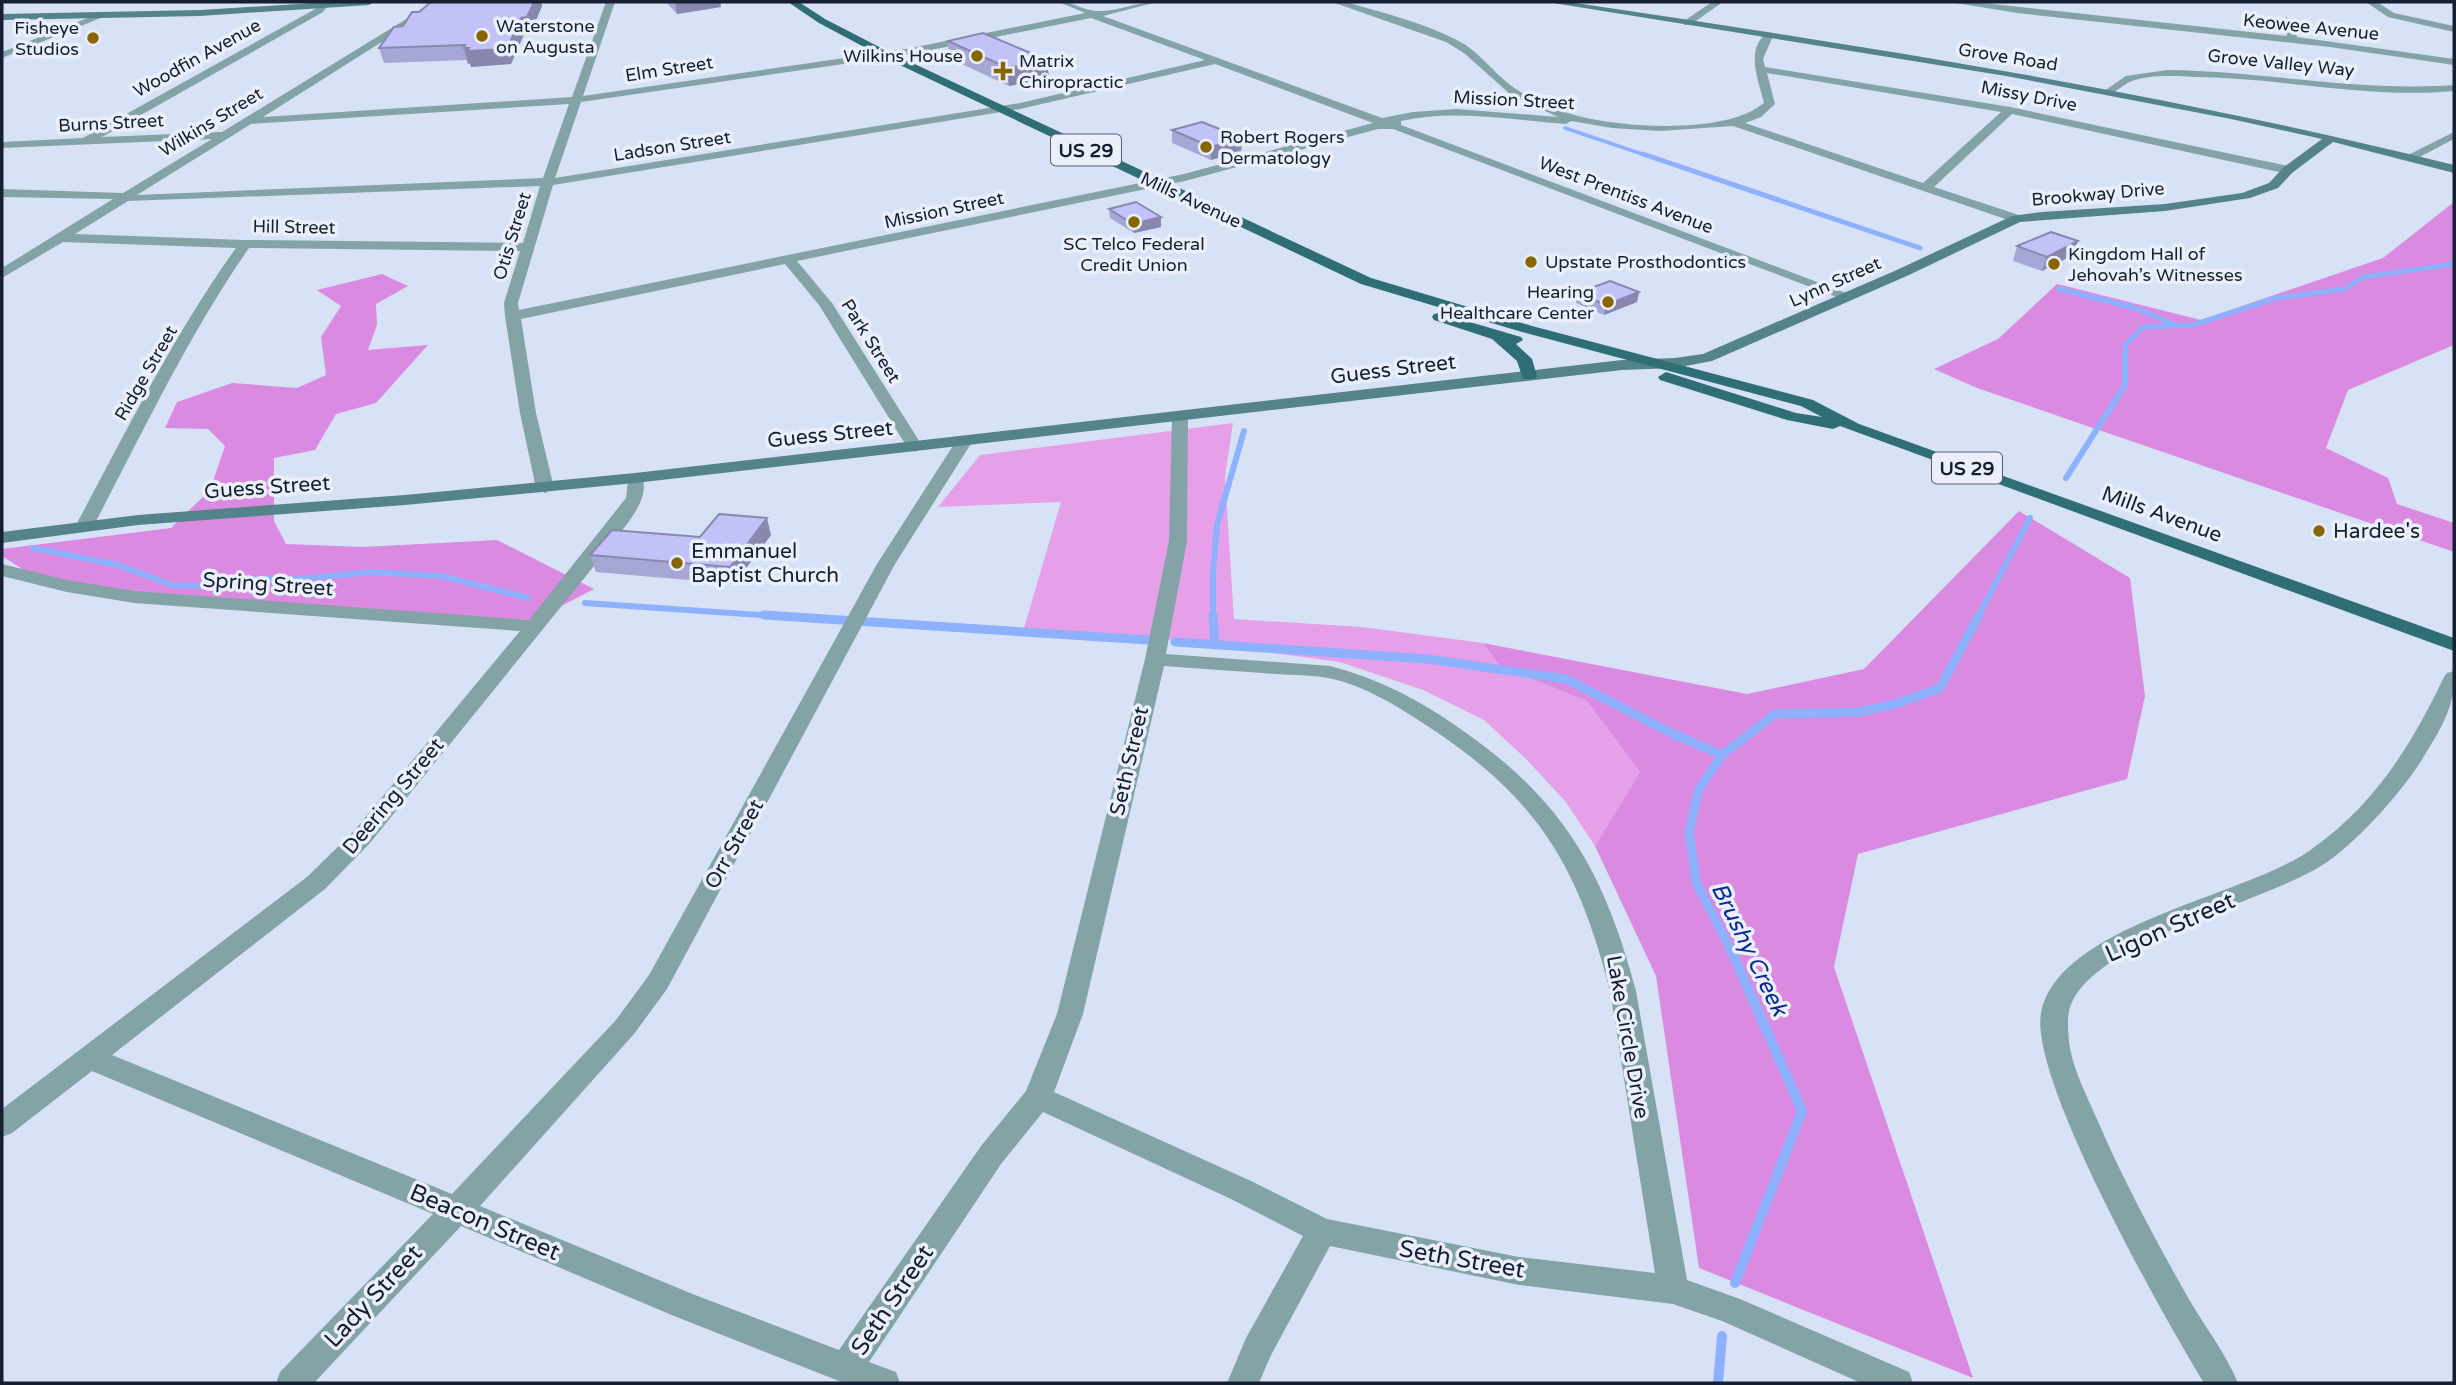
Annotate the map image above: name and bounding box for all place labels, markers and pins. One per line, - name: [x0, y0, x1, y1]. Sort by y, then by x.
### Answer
- place label: Waterstone on Augusta: [496, 15, 595, 58]
- place label: Fisheye Studios: [14, 17, 79, 60]
- marker: Waterstone on Augusta: [474, 28, 490, 44]
- marker: Fisheye Studios: [85, 30, 101, 46]
- place label: Wilkins House: [843, 45, 963, 67]
- marker: Wilkins House: [969, 48, 985, 64]
- place label: Matrix Chiropractic: [1019, 50, 1123, 93]
- marker: Matrix Chiropractic: [993, 61, 1013, 81]
- place label: Robert Rogers Dermatology: [1220, 126, 1345, 169]
- marker: Robert Rogers Dermatology: [1198, 139, 1214, 155]
- marker: SC Telco Federal Credit Union: [1126, 214, 1142, 230]
- place label: SC Telco Federal Credit Union: [1063, 233, 1205, 276]
- place label: Kingdom Hall of Jehovah’s Witnesses: [2068, 243, 2243, 286]
- place label: Upstate Prosthodontics: [1545, 251, 1746, 273]
- marker: Upstate Prosthodontics: [1523, 254, 1539, 270]
- marker: Kingdom Hall of Jehovah’s Witnesses: [2046, 256, 2062, 272]
- place label: Hearing Healthcare Center: [1440, 281, 1594, 324]
- marker: Hearing Healthcare Center: [1600, 294, 1616, 310]
- place label: Hardee's: [2333, 519, 2420, 544]
- marker: Hardee's: [2311, 523, 2327, 539]
- place label: Emmanuel Baptist Church: [691, 539, 839, 588]
- marker: Emmanuel Baptist Church: [669, 555, 685, 571]

